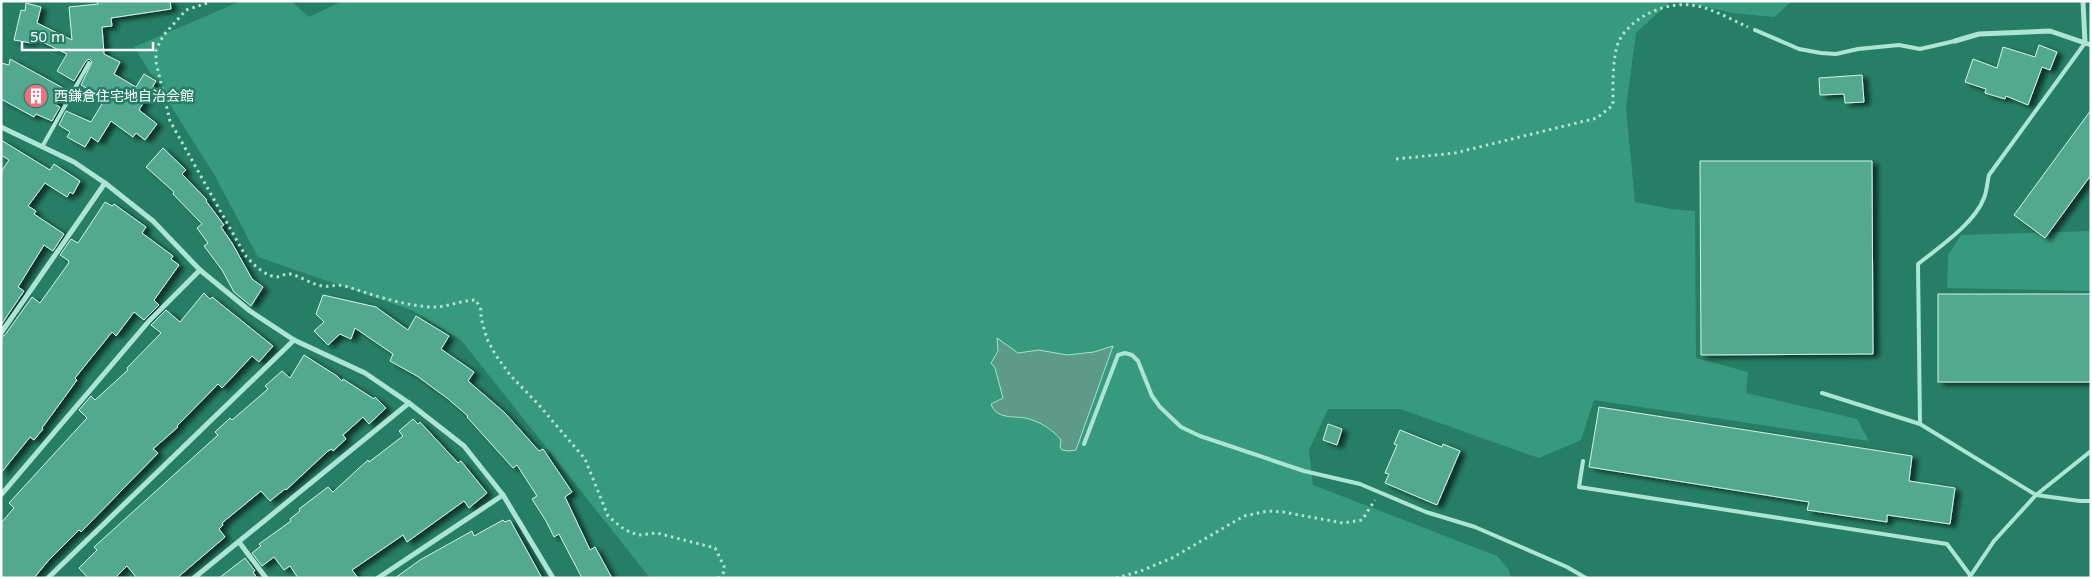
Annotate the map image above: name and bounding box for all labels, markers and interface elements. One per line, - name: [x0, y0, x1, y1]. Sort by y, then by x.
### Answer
- scale bar: [22, 20, 154, 52]
- text: 50 m: [30, 26, 65, 46]
- building icon: 西鎌倉住宅地自治会館: [23, 83, 49, 109]
- place label: 西鎌倉住宅地自治会館: [54, 86, 194, 105]

